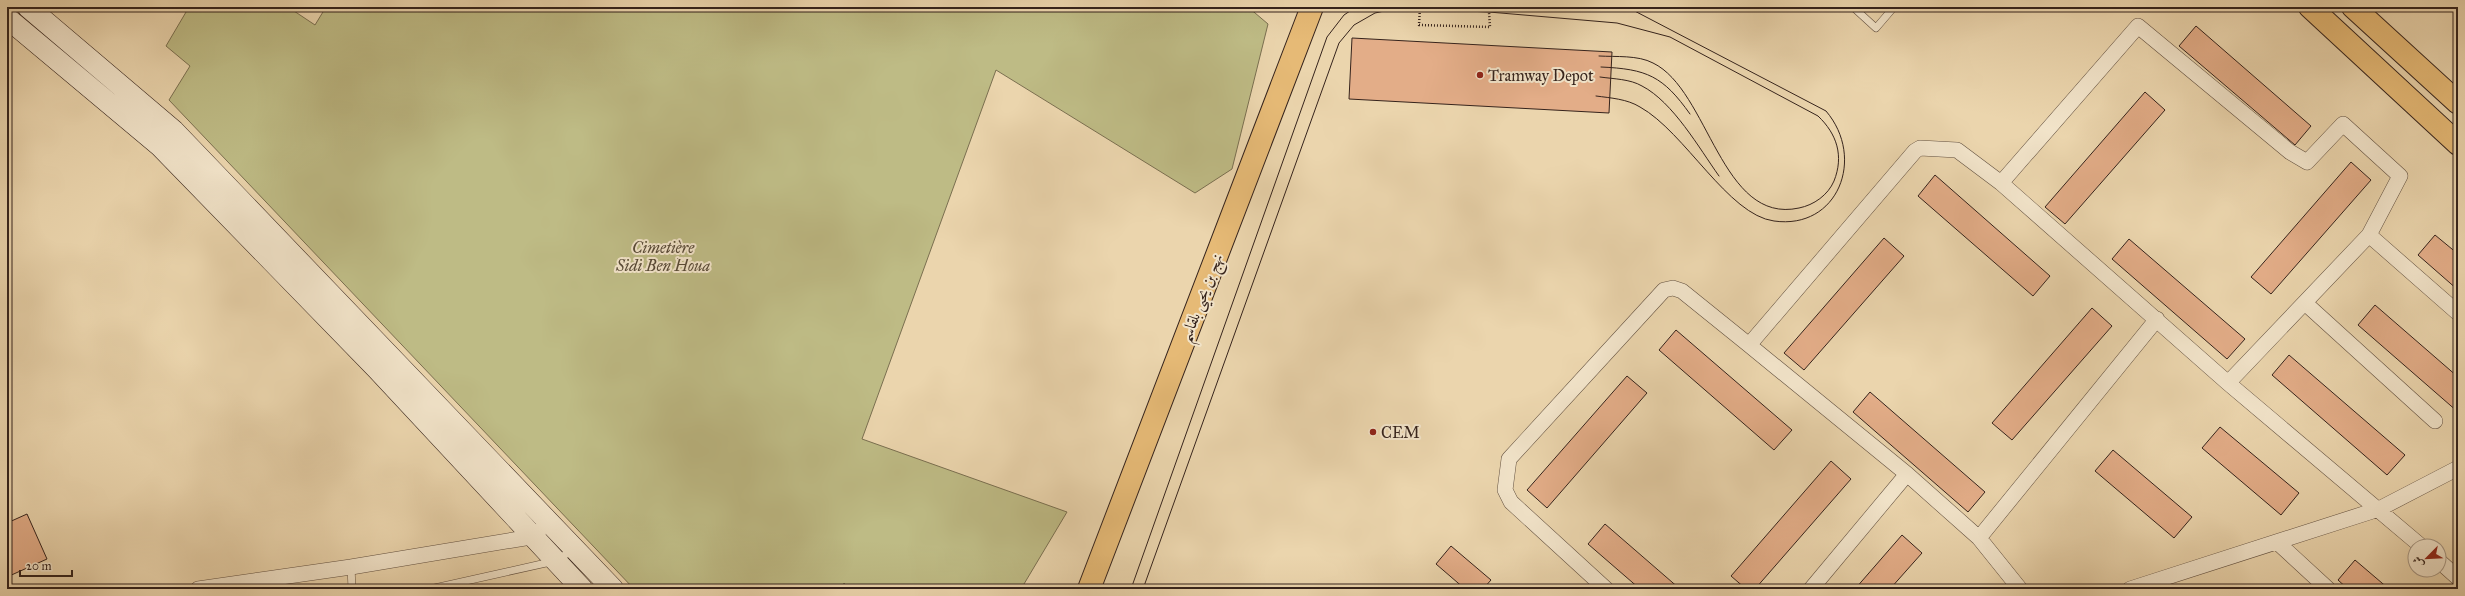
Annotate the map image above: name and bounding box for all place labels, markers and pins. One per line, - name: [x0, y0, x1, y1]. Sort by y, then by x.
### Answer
- place label: Tramway Depot: [1488, 66, 1594, 85]
- marker: Tramway Depot: [1475, 70, 1485, 80]
- place label: CEM: [1381, 423, 1420, 442]
- marker: CEM: [1368, 427, 1378, 437]

